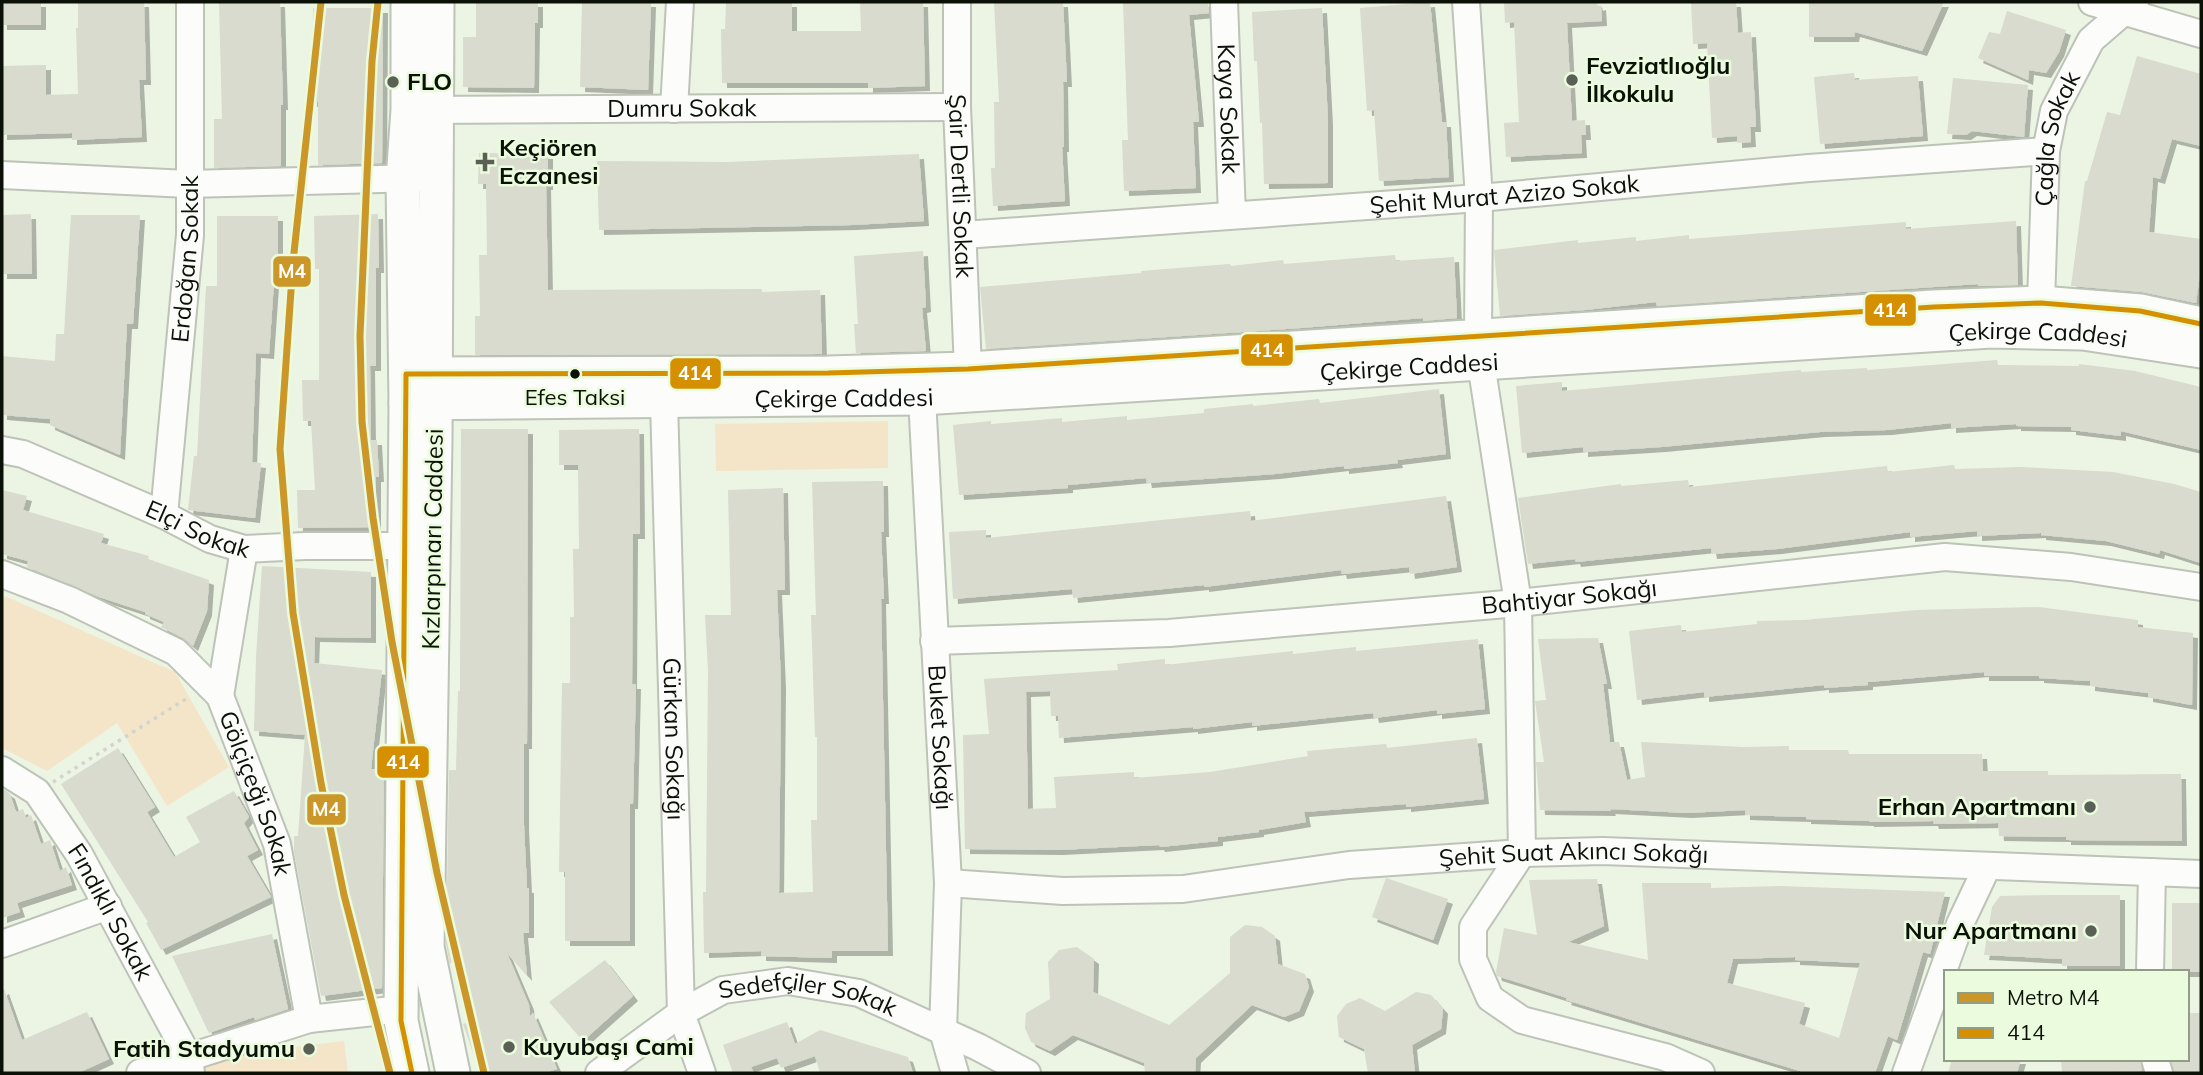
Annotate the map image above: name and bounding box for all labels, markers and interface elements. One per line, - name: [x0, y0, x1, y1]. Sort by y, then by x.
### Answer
- street label: Kaya Sokak: [1212, 43, 1246, 175]
- place label: Fevziatlıoğlu İlkokulu: [1586, 50, 1730, 108]
- street label: Çağla Sokak: [2028, 65, 2086, 207]
- place label: FLO: [407, 66, 452, 96]
- marker: Fevziatlıoğlu İlkokulu: [1564, 72, 1580, 88]
- marker: FLO: [385, 74, 401, 90]
- street label: Dumru Sokak: [607, 92, 757, 123]
- street label: Şair Dertli Sokak: [943, 94, 980, 279]
- place label: Keçiören Eczanesi: [499, 132, 599, 190]
- marker: Keçiören Eczanesi: [477, 154, 493, 170]
- street label: Şehit Murat Azizo Sokak: [1369, 167, 1641, 220]
- street label: Erdoğan Sokak: [164, 175, 205, 344]
- line badge: M4: [272, 255, 312, 288]
- text: M4: [278, 259, 307, 283]
- line badge: 414: [1864, 293, 1917, 327]
- text: 414: [1873, 298, 1908, 322]
- street label: Çekirge Caddesi: [1947, 315, 2129, 354]
- line badge: 414: [1240, 333, 1294, 367]
- text: 414: [1250, 338, 1285, 362]
- street label: Çekirge Caddesi: [1319, 346, 1499, 387]
- line badge: 414: [669, 357, 722, 390]
- text: 414: [678, 361, 713, 385]
- marker: Efes Taksi: [568, 367, 582, 381]
- street label: Çekirge Caddesi: [754, 381, 934, 414]
- place label: Efes Taksi: [525, 383, 625, 411]
- street label: Kızlarpınarı Caddesi: [415, 428, 449, 650]
- street label: Elçi Sokak: [141, 493, 254, 564]
- street label: Bahtiyar Sokağı: [1480, 572, 1658, 620]
- street label: Gürkan Sokağı: [657, 657, 692, 821]
- street label: Buket Sokağı: [922, 664, 960, 811]
- street label: Gölçiçeği Sokak: [213, 706, 299, 879]
- line badge: 414: [376, 745, 430, 779]
- text: 414: [386, 750, 421, 774]
- place label: Erhan Apartmanı: [1878, 791, 2076, 821]
- line badge: M4: [306, 793, 347, 826]
- text: M4: [312, 797, 341, 821]
- marker: Erhan Apartmanı: [2082, 799, 2098, 815]
- street label: Şehit Suat Akıncı Sokağı: [1438, 835, 1709, 873]
- street label: Fındıklı Sokak: [62, 837, 160, 986]
- place label: Nur Apartmanı: [1904, 915, 2077, 945]
- marker: Nur Apartmanı: [2083, 923, 2099, 939]
- street label: Sedefçiler Sokak: [716, 964, 903, 1023]
- legend: [1944, 970, 2189, 1061]
- text: Metro M4: [2007, 984, 2100, 1010]
- text: 414: [2007, 1019, 2045, 1045]
- place label: Kuyubaşı Cami: [523, 1031, 694, 1061]
- place label: Fatih Stadyumu: [113, 1033, 295, 1063]
- marker: Kuyubaşı Cami: [501, 1039, 517, 1055]
- marker: Fatih Stadyumu: [301, 1041, 317, 1057]

